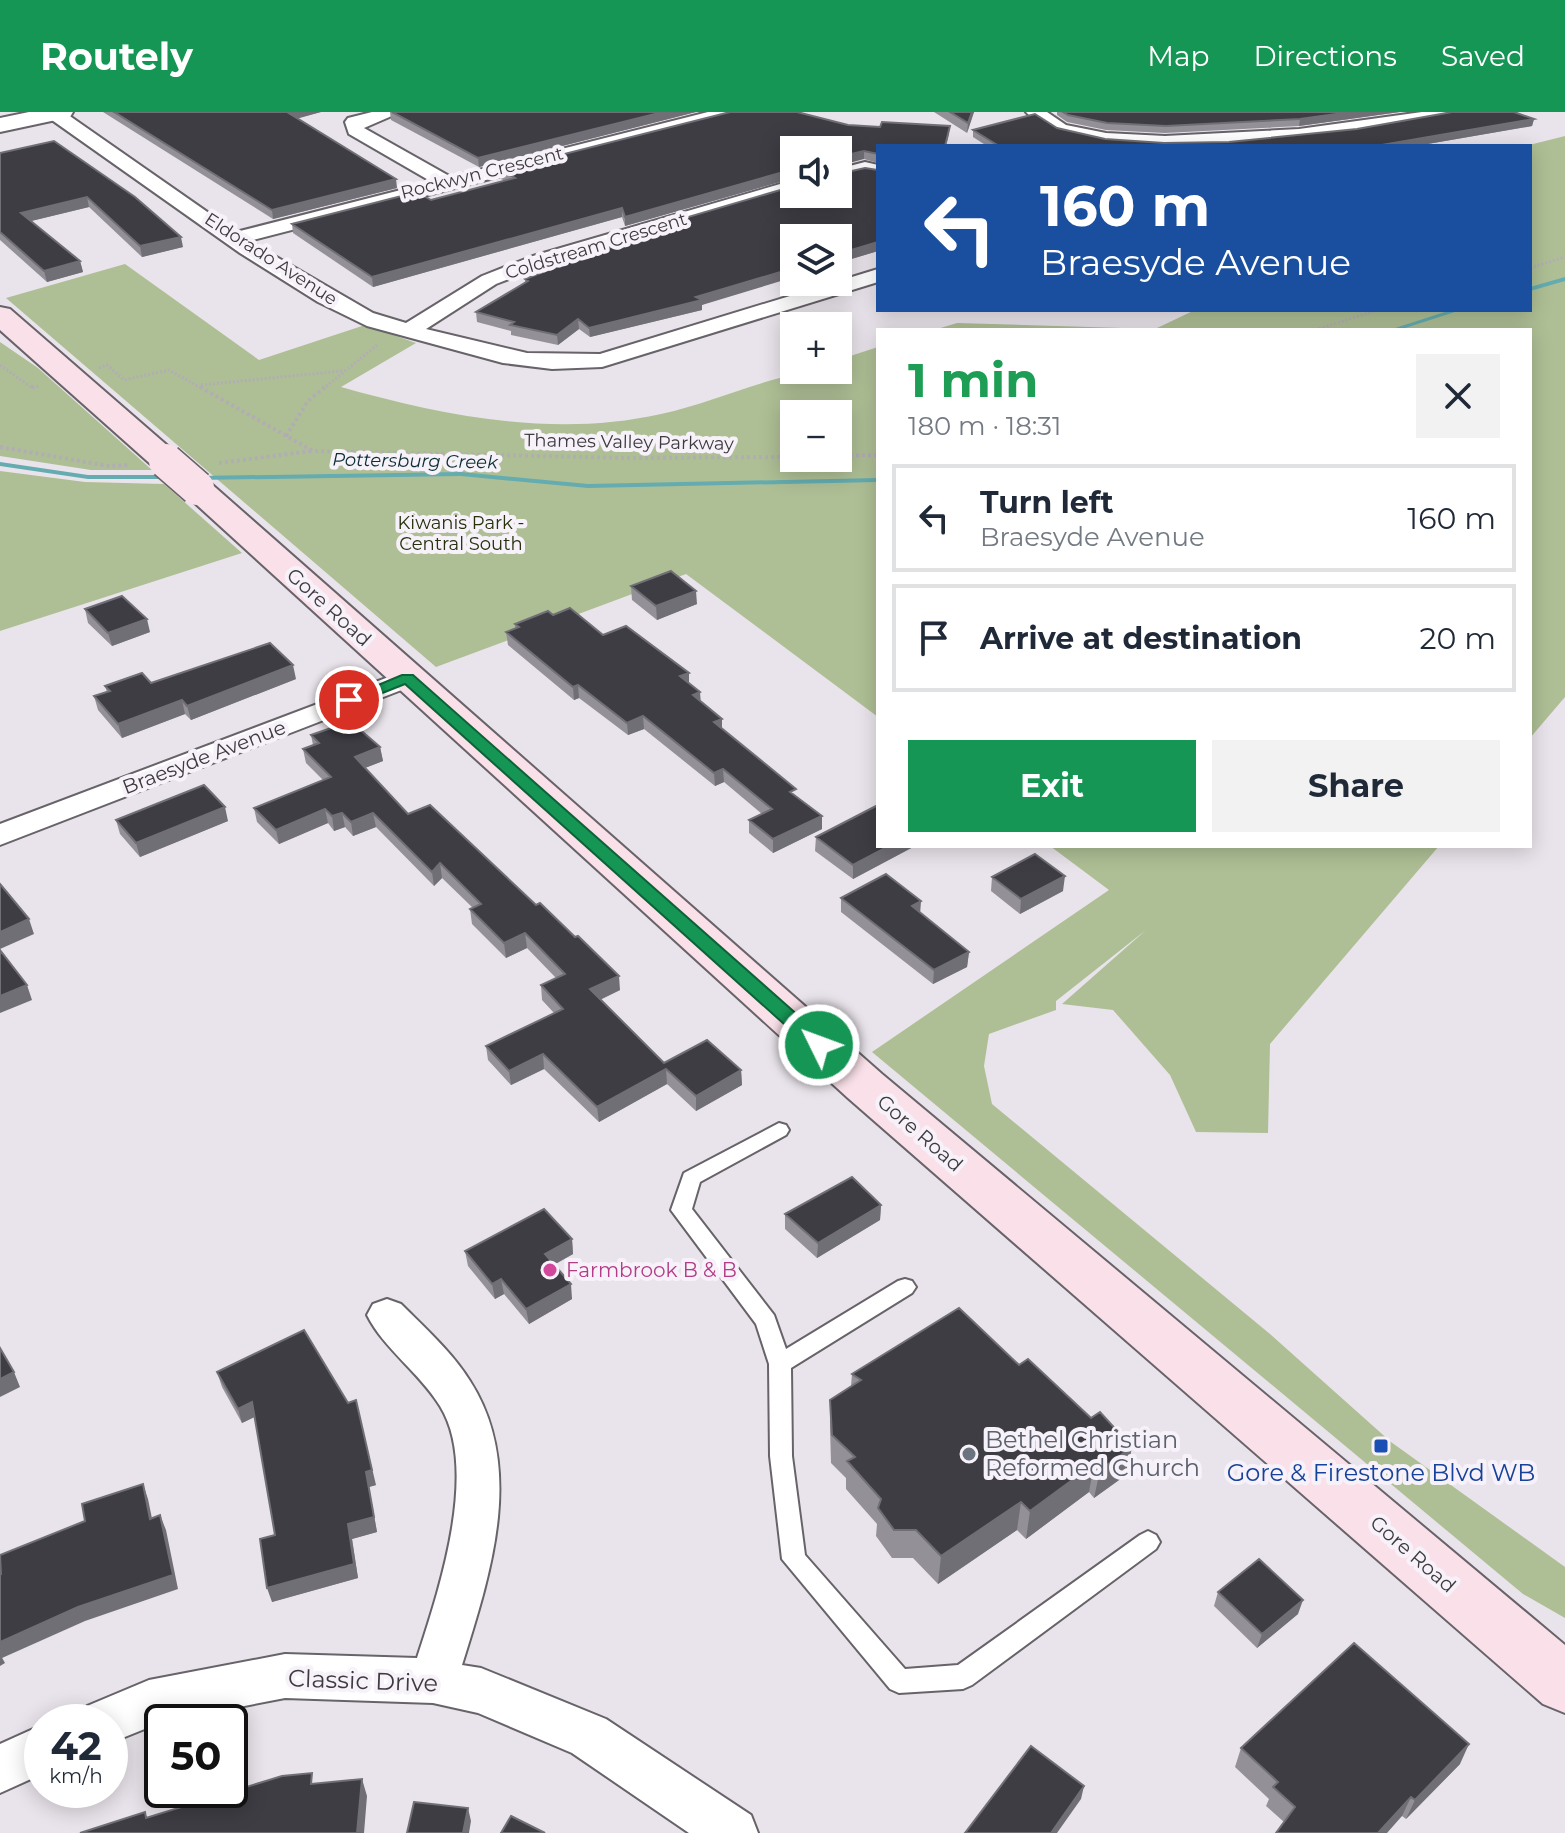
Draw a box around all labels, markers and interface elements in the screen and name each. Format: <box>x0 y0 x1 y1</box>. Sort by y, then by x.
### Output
text: Routely <box>40 33 193 80</box>
text: Map <box>1147 39 1209 73</box>
text: Directions <box>1253 39 1397 73</box>
text: Saved <box>1441 39 1525 73</box>
map controls <box>780 136 852 472</box>
button: sound <box>780 136 852 208</box>
street label: Rockwyn Crescent <box>398 142 566 204</box>
text: 160 m <box>1040 172 1210 240</box>
icon: left <box>908 176 1012 280</box>
street label: Eldorado Avenue <box>201 208 342 310</box>
street label: Coldstream Crescent <box>503 208 689 284</box>
button: layers <box>780 224 852 296</box>
text: Braesyde Avenue <box>1040 240 1351 284</box>
button: + <box>780 312 852 384</box>
text: 1 min <box>908 351 1038 409</box>
button: close <box>1416 354 1500 438</box>
button: − <box>780 400 852 472</box>
text: 180 m · 18:31 <box>908 410 1061 442</box>
street label: Thames Valley Parkway <box>524 429 734 455</box>
water label: Pottersburg Creek <box>332 449 499 473</box>
text: Turn left <box>980 484 1113 521</box>
icon: left <box>912 496 956 540</box>
text: 160 m <box>1407 500 1496 537</box>
park label: Kiwanis Park - Central South <box>398 512 524 555</box>
text: Braesyde Avenue <box>980 521 1205 553</box>
street label: Gore Road <box>282 563 376 651</box>
icon: arrive <box>912 616 956 660</box>
text: Arrive at destination <box>980 620 1302 657</box>
text: 20 m <box>1419 620 1496 657</box>
pin <box>315 666 383 734</box>
icon: arrive <box>327 678 371 722</box>
street label: Braesyde Avenue <box>119 715 289 799</box>
button: Exit <box>908 740 1196 832</box>
button: Share <box>1212 740 1500 832</box>
position arrow <box>777 1003 861 1087</box>
street label: Gore Road <box>872 1089 968 1177</box>
place label: Farmbrook B & B <box>566 1258 737 1282</box>
marker: Farmbrook B & B <box>541 1261 559 1279</box>
place label: Bethel Christian Reformed Church <box>985 1425 1200 1482</box>
marker: Gore & Firestone Blvd WB <box>1372 1437 1390 1455</box>
marker: Bethel Christian Reformed Church <box>960 1445 978 1463</box>
place label: Gore & Firestone Blvd WB <box>1227 1458 1535 1487</box>
street label: Gore Road <box>1365 1510 1461 1598</box>
street label: Classic Drive <box>287 1663 439 1698</box>
speed limit sign: 50 <box>144 1704 248 1808</box>
text: 42 <box>50 1721 102 1770</box>
text: km/h <box>49 1764 103 1788</box>

